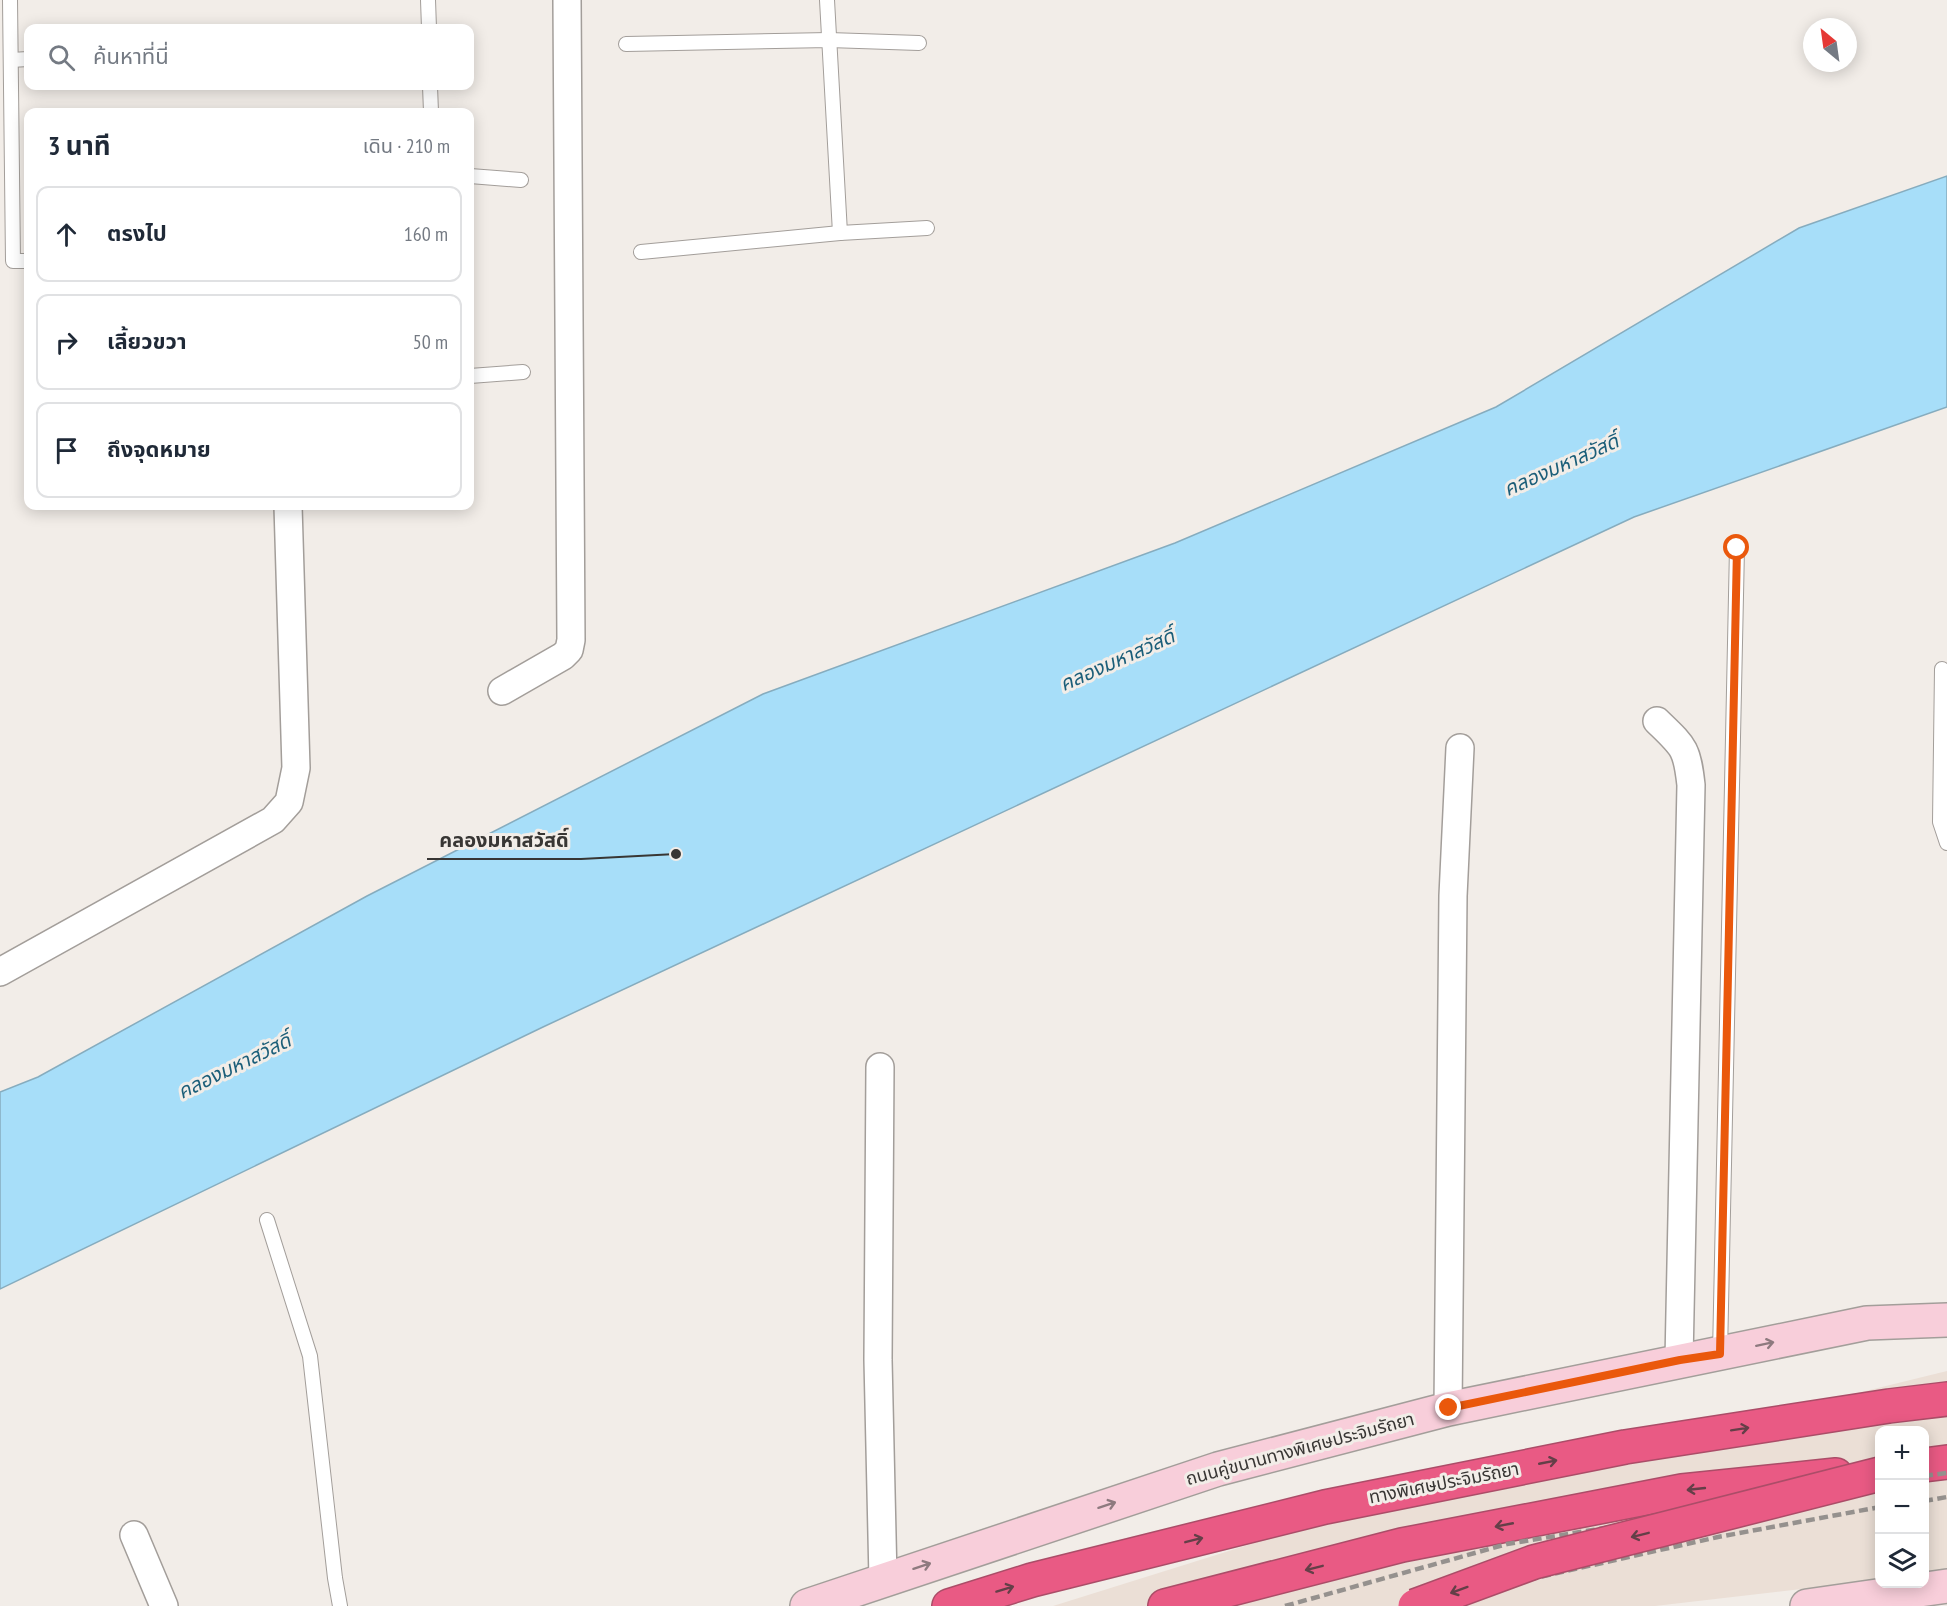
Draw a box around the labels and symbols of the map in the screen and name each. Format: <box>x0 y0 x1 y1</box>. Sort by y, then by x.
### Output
north arrow <box>1803 18 1857 72</box>
water label: คลองมหาสวัสดิ์ <box>1499 426 1627 502</box>
route start <box>1723 534 1749 560</box>
water label: คลองมหาสวัสดิ์ <box>1055 621 1183 697</box>
callout: คลองมหาสวัสดิ์ <box>427 821 581 859</box>
text: คลองมหาสวัสดิ์ <box>439 827 569 853</box>
water label: คลองมหาสวัสดิ์ <box>173 1025 300 1105</box>
one-way arrow <box>1755 1338 1774 1349</box>
route end <box>1435 1394 1461 1420</box>
street label: ถนนคู่ขนานทางพิเศษประจิมรัถยา <box>1183 1407 1417 1491</box>
one-way arrow <box>1730 1423 1750 1434</box>
one-way arrow <box>1538 1456 1558 1467</box>
street label: ทางพิเศษประจิมรัถยา <box>1367 1457 1521 1508</box>
one-way arrow <box>1686 1484 1706 1495</box>
one-way arrow <box>1097 1499 1116 1510</box>
one-way arrow <box>1495 1520 1515 1531</box>
one-way arrow <box>1630 1530 1649 1542</box>
one-way arrow <box>1184 1533 1203 1545</box>
one-way arrow <box>912 1560 931 1571</box>
one-way arrow <box>1305 1562 1324 1574</box>
one-way arrow <box>995 1583 1014 1594</box>
one-way arrow <box>1450 1585 1469 1596</box>

